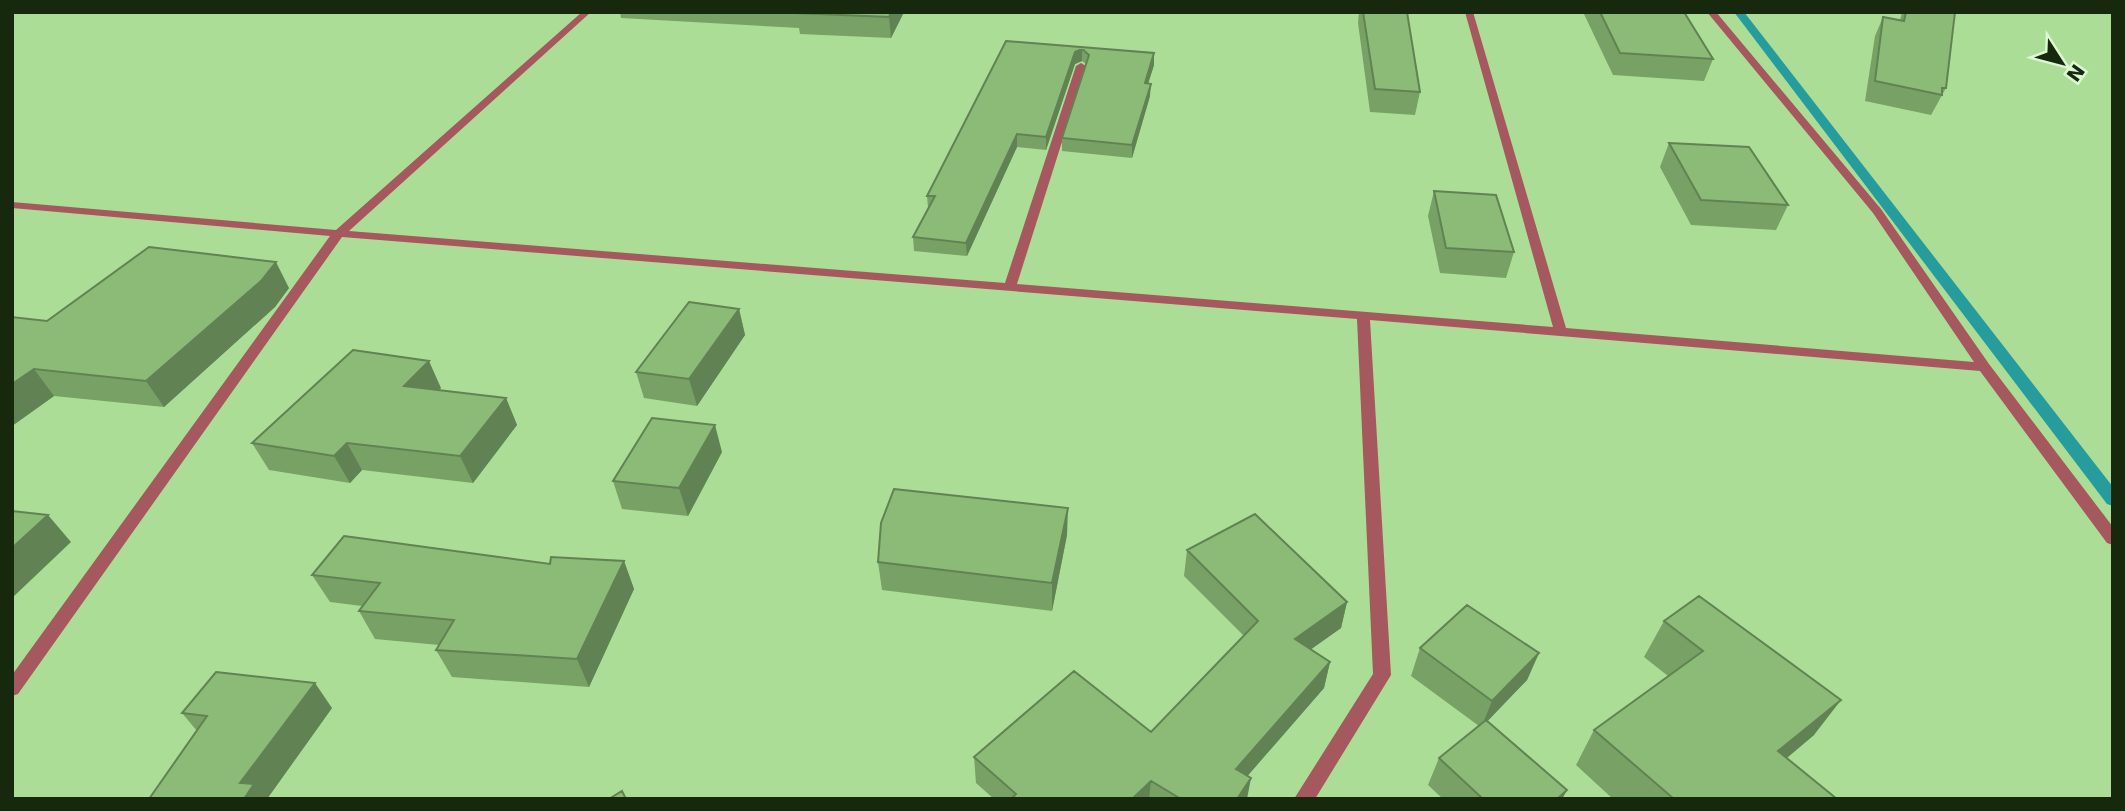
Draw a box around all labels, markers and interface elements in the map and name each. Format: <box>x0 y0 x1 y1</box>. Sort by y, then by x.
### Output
north arrow <box>2027 28 2097 98</box>
text: N <box>2062 60 2089 86</box>

